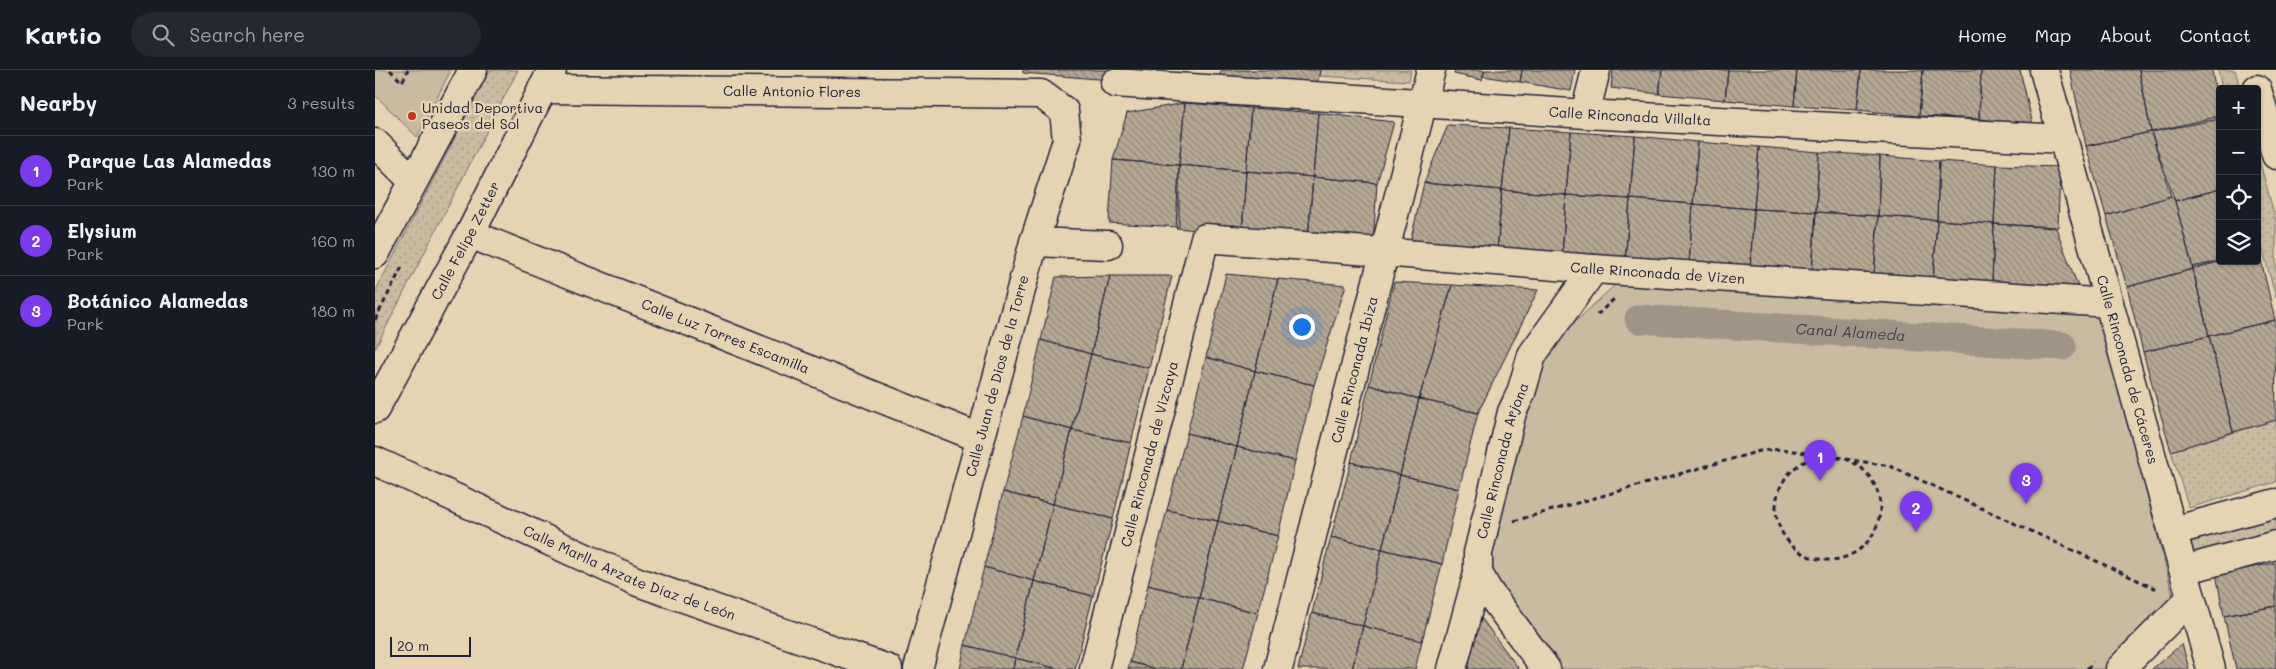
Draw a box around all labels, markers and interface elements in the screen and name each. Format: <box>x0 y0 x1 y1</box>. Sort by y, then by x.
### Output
search box <box>131 12 481 57</box>
text: Kartio <box>25 19 101 50</box>
icon: search <box>149 21 177 49</box>
text: Search here <box>189 22 305 47</box>
text: Home <box>1958 23 2007 47</box>
text: Map <box>2035 23 2071 47</box>
text: About <box>2099 23 2152 47</box>
text: Contact <box>2180 23 2251 47</box>
street label: Calle Antonio Flores <box>723 81 861 101</box>
map controls <box>2216 85 2261 265</box>
button: + <box>2216 85 2261 130</box>
text: Nearby <box>20 89 97 116</box>
text: 3 results <box>287 92 355 113</box>
place label: Unidad Deportiva Paseos del Sol <box>422 98 543 133</box>
street label: Calle Rinconada Villalta <box>1548 102 1712 130</box>
marker: Unidad Deportiva Paseos del Sol <box>406 110 418 122</box>
button: − <box>2216 130 2261 175</box>
text: Parque Las Alamedas <box>67 148 272 173</box>
text: 1 <box>32 160 40 181</box>
text: 130 m <box>311 160 355 181</box>
text: Park <box>67 173 103 194</box>
button: locate <box>2216 175 2261 220</box>
street label: Calle Felipe Zetter <box>426 178 504 303</box>
text: Elysium <box>67 218 137 243</box>
button: layers <box>2216 220 2261 265</box>
text: 2 <box>32 230 40 251</box>
text: 160 m <box>310 230 355 251</box>
text: Park <box>67 243 103 264</box>
street label: Calle Rinconada de Vizen <box>1570 257 1745 288</box>
street label: Calle Juan de Dios de la Torre <box>960 273 1033 479</box>
street label: Calle Rinconada de Cáceres <box>2093 273 2163 466</box>
text: Botánico Alamedas <box>67 288 248 313</box>
street label: Calle Luz Torres Escamilla <box>639 294 812 378</box>
street label: Calle Rinconada Ibiza <box>1326 294 1382 445</box>
text: 3 <box>31 300 41 321</box>
text: 180 m <box>310 300 355 321</box>
text: Park <box>67 313 103 334</box>
your location <box>1289 314 1315 340</box>
water label: Canal Alameda <box>1795 318 1906 345</box>
street label: Calle Rinconada de Vizcaya <box>1116 359 1182 549</box>
street label: Calle Rinconada Arjona <box>1472 380 1532 541</box>
pin: 1 <box>1804 440 1836 481</box>
pin: 3 <box>2010 463 2042 504</box>
pin: 2 <box>1900 491 1932 532</box>
street label: Calle Marlla Arzate Díaz de León <box>520 520 738 624</box>
scale bar <box>390 634 471 657</box>
text: 20 m <box>397 636 429 655</box>

